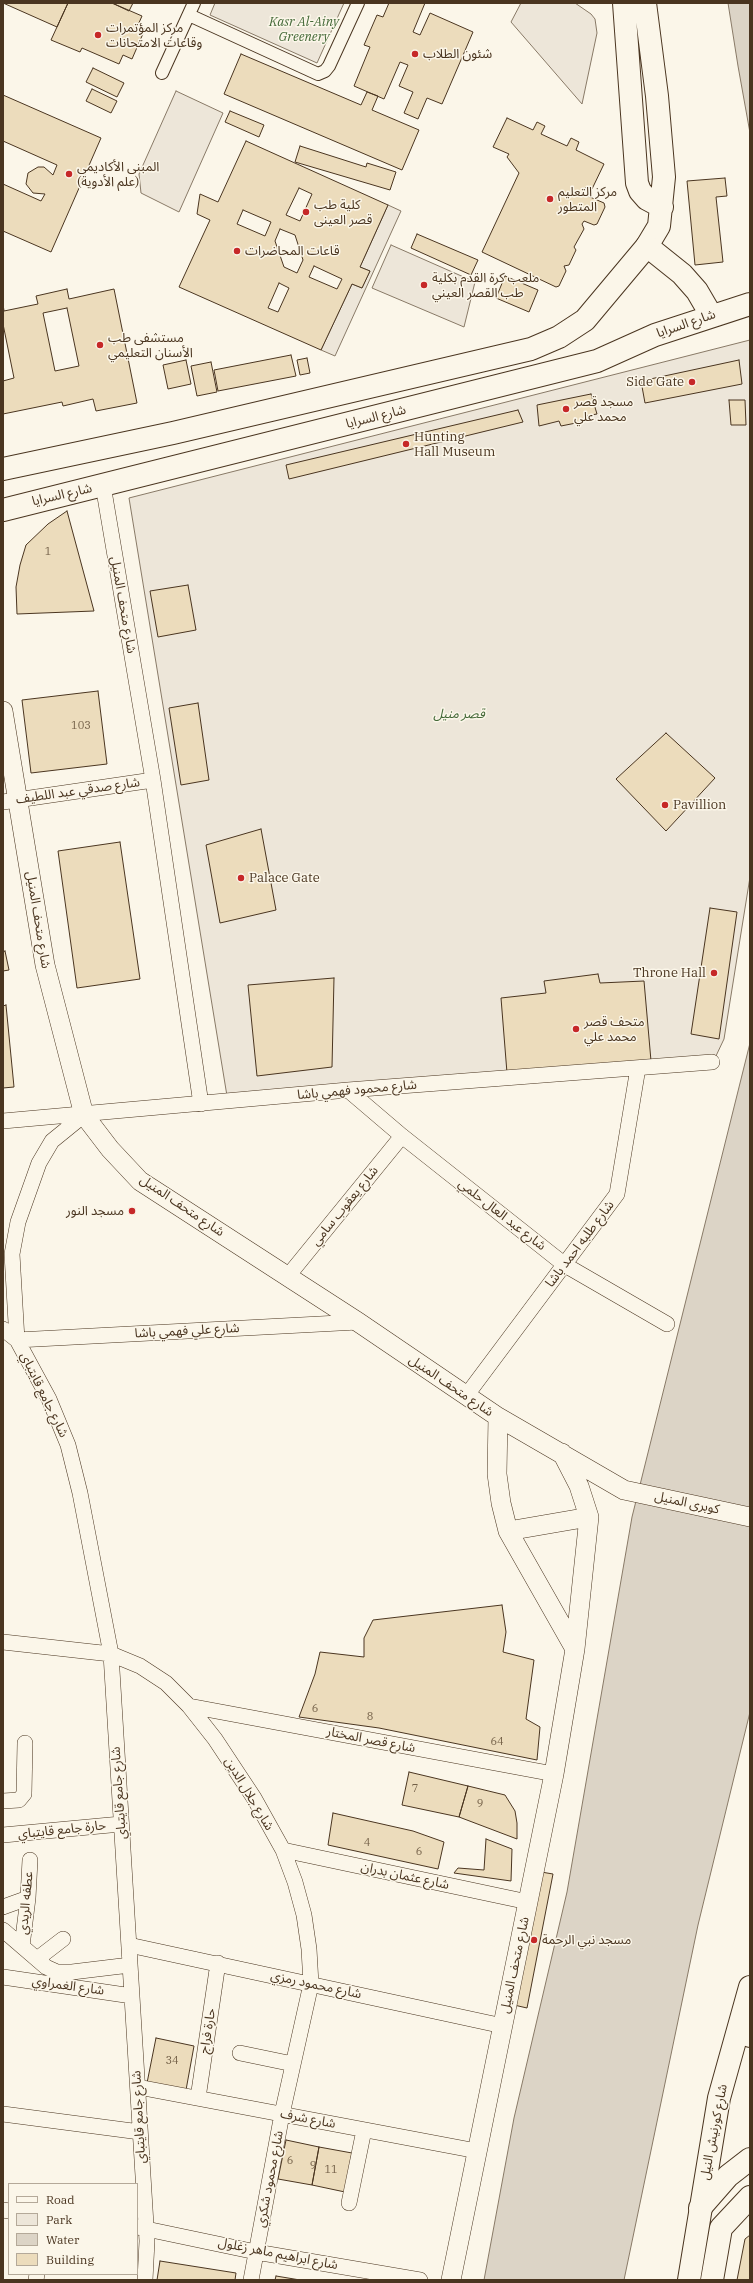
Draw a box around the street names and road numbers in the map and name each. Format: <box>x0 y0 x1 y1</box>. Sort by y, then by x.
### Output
street label: شارع السرايا <box>654 307 718 341</box>
street label: شارع السرايا <box>344 402 408 432</box>
street label: شارع السرايا <box>30 480 94 510</box>
street label: شارع متحف المنيل <box>107 555 139 655</box>
street label: شارع صدقي عبد اللطيف <box>15 775 141 807</box>
street label: شارع متحف المنيل <box>23 870 53 970</box>
street label: شارع محمود فهمي باشا <box>297 1077 417 1103</box>
street label: شارع يعقوب سامي <box>308 1163 382 1249</box>
street label: شارع متحف المنيل <box>137 1172 227 1240</box>
street label: شارع عبد العال حلمي <box>455 1176 549 1254</box>
street label: شارع طلبه احمد باشا <box>542 1198 618 1290</box>
street label: شارع علي فهمي باشا <box>134 1320 240 1342</box>
street label: شارع جامع قايتباي <box>17 1350 71 1440</box>
street label: شارع متحف المنيل <box>406 1352 496 1420</box>
street label: كوبرى المنيل <box>653 1489 721 1517</box>
street label: شارع قصر المختار <box>325 1724 417 1756</box>
street label: شارع جامع قايتباي <box>108 1746 130 1840</box>
street label: شارع جلال الدين <box>221 1755 277 1833</box>
street label: حارة جامع قايتباي <box>17 1818 107 1842</box>
street label: شارع عثمان بدران <box>359 1859 451 1893</box>
street label: عطفه الريدي <box>15 1871 37 1935</box>
street label: شارع متحف المنيل <box>497 1915 533 2015</box>
street label: شارع محمود رمزي <box>269 1968 363 2002</box>
street label: شارع الغمراوي <box>31 1973 105 1999</box>
street label: حارة فراج <box>197 2007 219 2055</box>
street label: شارع جامع قايتباي <box>129 2070 149 2164</box>
street label: شارع كورنيش النيل <box>697 2083 731 2181</box>
street label: شارع شرف <box>279 2106 337 2132</box>
street label: شارع محمود شكري <box>253 2129 287 2229</box>
street label: شارع ابراهيم ماهر زغلول <box>217 2235 339 2273</box>

